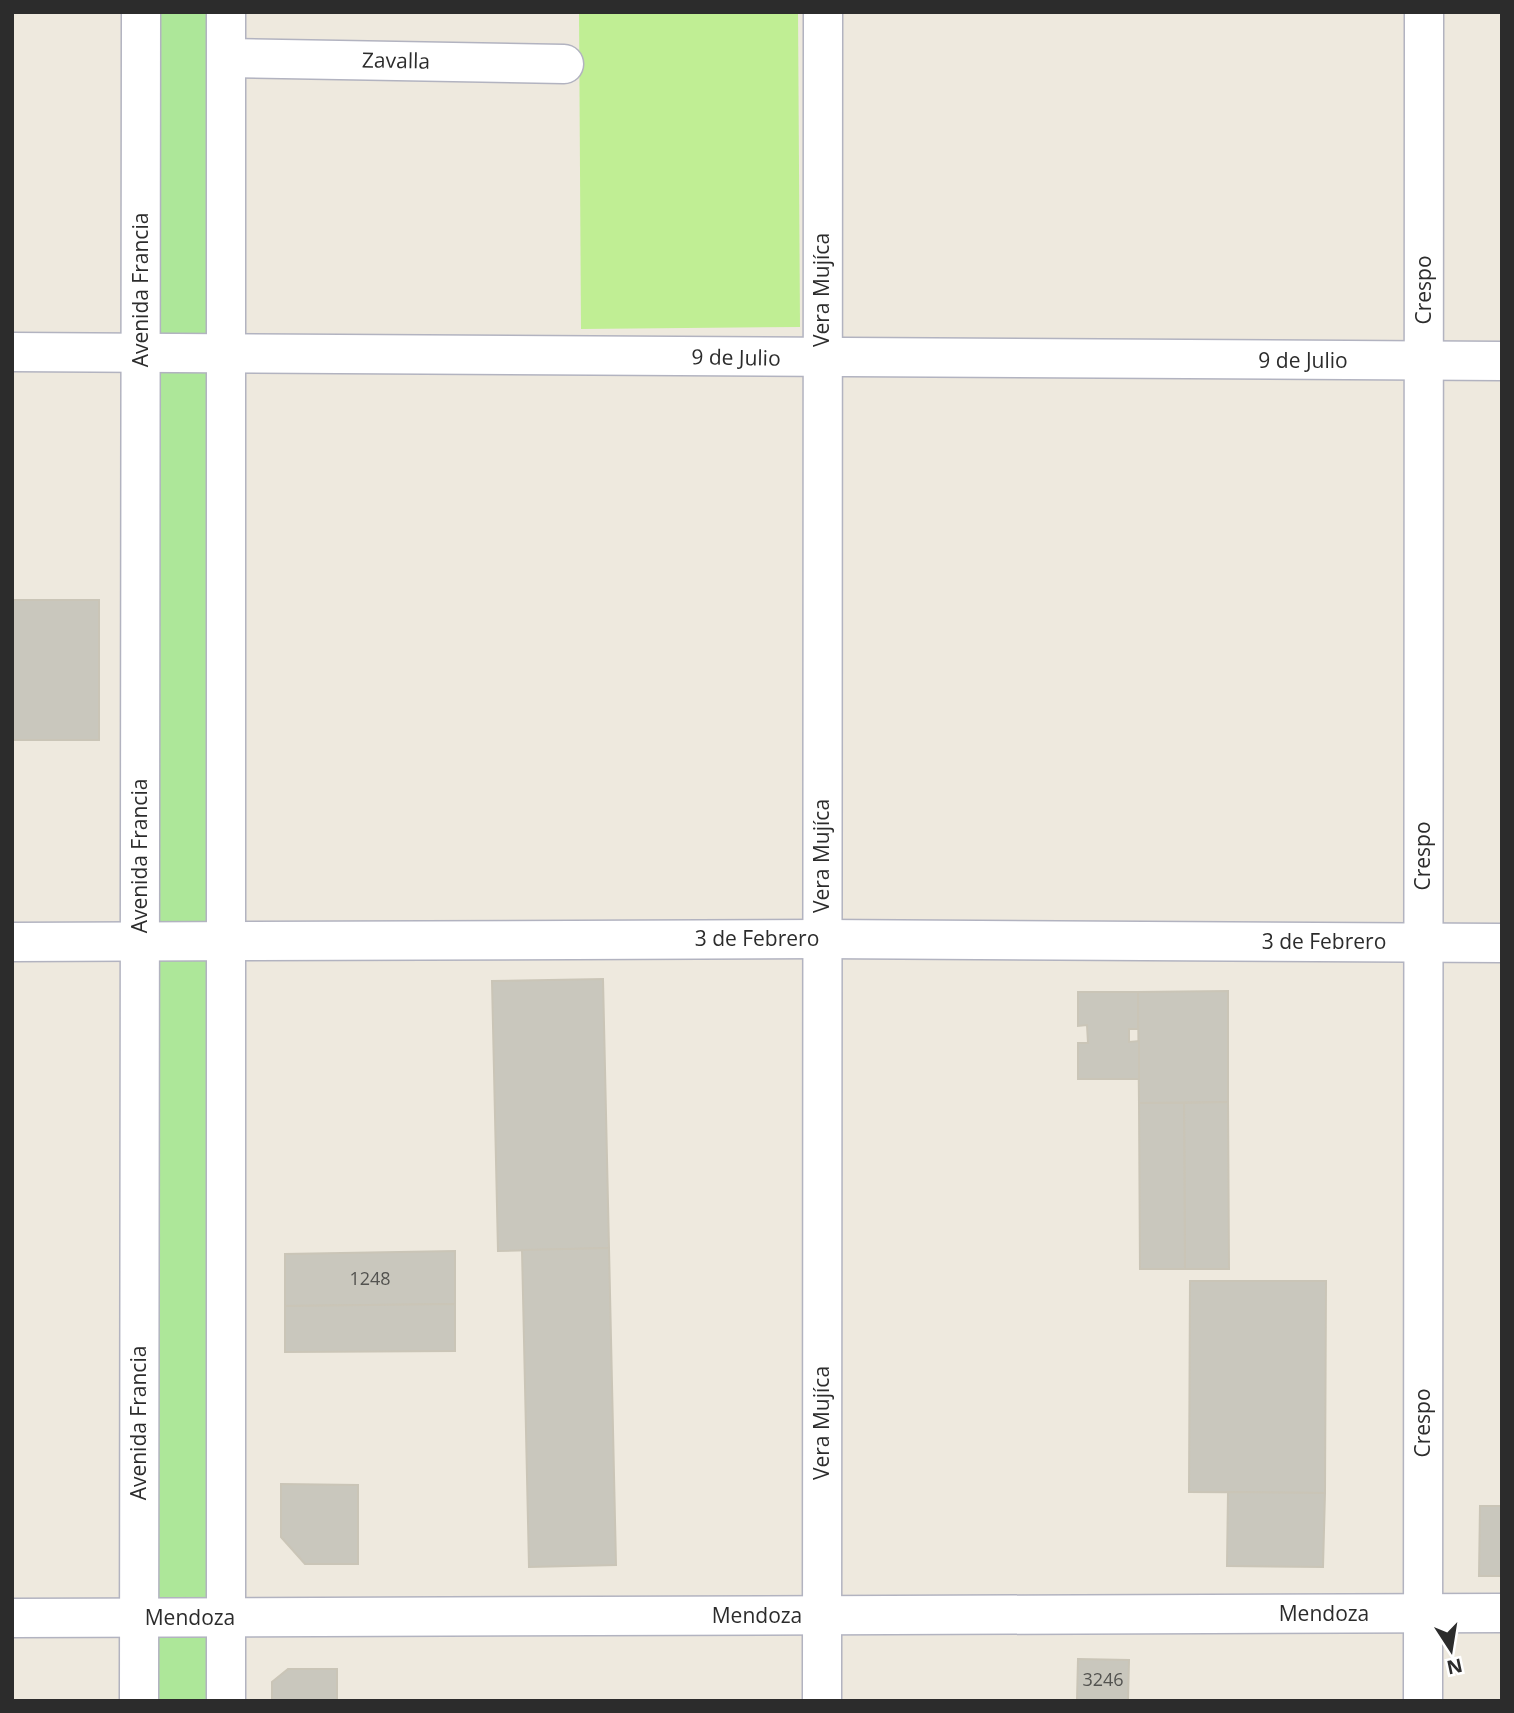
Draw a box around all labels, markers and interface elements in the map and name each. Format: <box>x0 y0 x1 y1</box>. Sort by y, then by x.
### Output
street label: Zavalla <box>362 45 430 75</box>
street label: Avenida Francia <box>126 213 154 367</box>
street label: Vera Mujíca <box>807 233 835 347</box>
street label: Crespo <box>1409 255 1437 325</box>
street label: 9 de Julio <box>691 342 781 372</box>
street label: 9 de Julio <box>1258 346 1348 374</box>
street label: Avenida Francia <box>125 779 153 933</box>
street label: Vera Mujíca <box>807 799 835 913</box>
street label: Crespo <box>1408 821 1436 891</box>
street label: 3 de Febrero <box>695 924 819 952</box>
street label: 3 de Febrero <box>1262 927 1386 955</box>
house number: 1248 <box>349 1266 391 1290</box>
street label: Avenida Francia <box>124 1346 152 1500</box>
street label: Vera Mujíca <box>807 1366 835 1480</box>
street label: Crespo <box>1408 1388 1436 1458</box>
street label: Mendoza <box>1279 1599 1369 1627</box>
street label: Mendoza <box>712 1601 802 1629</box>
street label: Mendoza <box>145 1603 235 1631</box>
north arrow <box>1416 1615 1486 1685</box>
text: N <box>1444 1652 1465 1681</box>
house number: 3246 <box>1082 1667 1124 1691</box>

